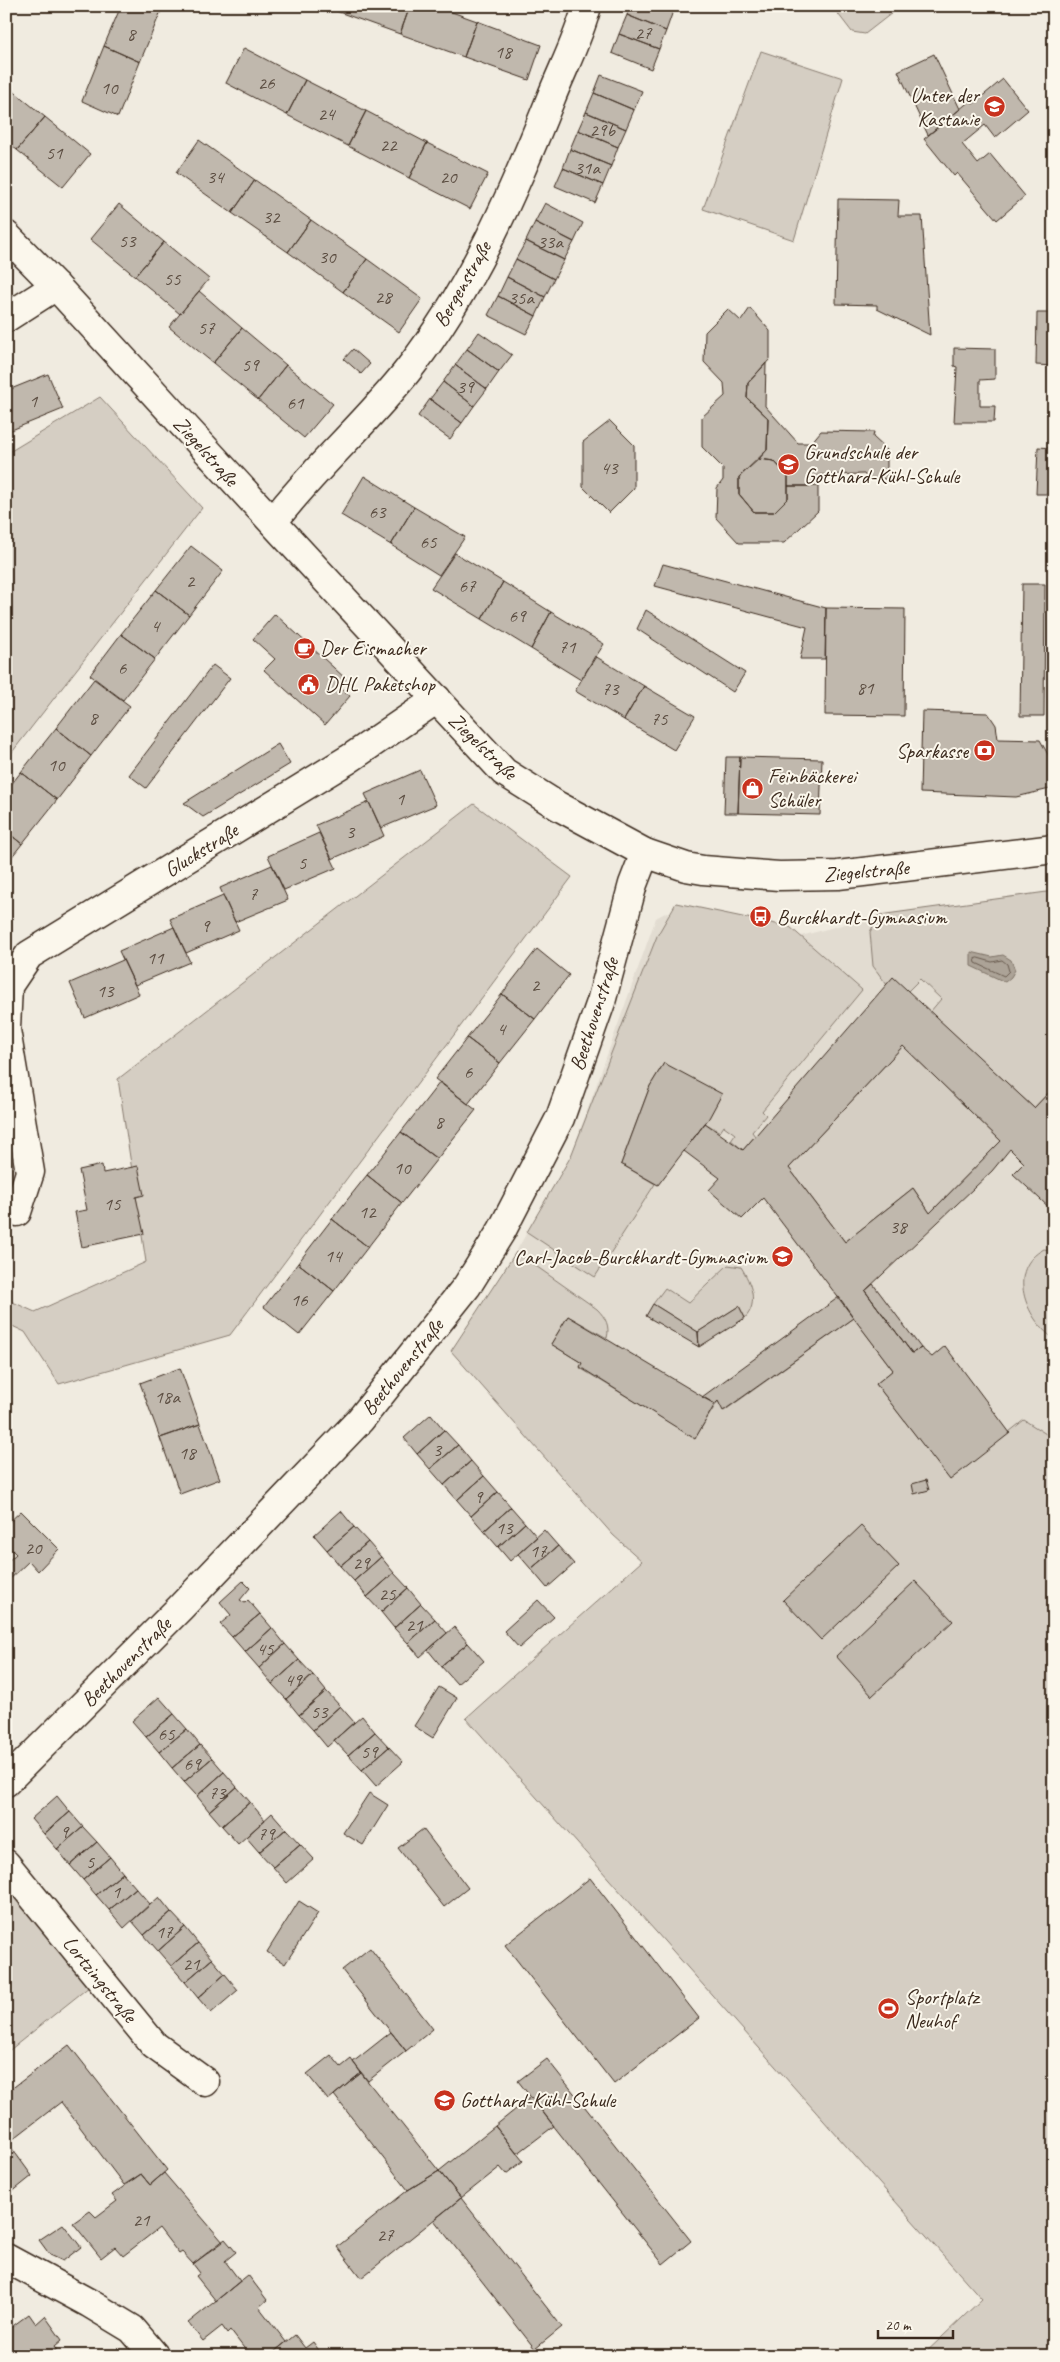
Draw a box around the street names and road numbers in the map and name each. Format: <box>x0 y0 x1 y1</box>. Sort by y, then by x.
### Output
street label: Bergenstraße <box>427 235 498 331</box>
street label: Ziegelstraße <box>168 411 246 493</box>
street label: Ziegelstraße <box>443 707 524 787</box>
street label: Gluckstraße <box>159 816 245 883</box>
street label: Ziegelstraße <box>822 854 912 888</box>
street label: Beethovenstraße <box>564 952 625 1074</box>
street label: Beethovenstraße <box>355 1312 450 1421</box>
street label: Beethovenstraße <box>75 1610 178 1713</box>
street label: Lortzingstraße <box>57 1930 144 2029</box>

